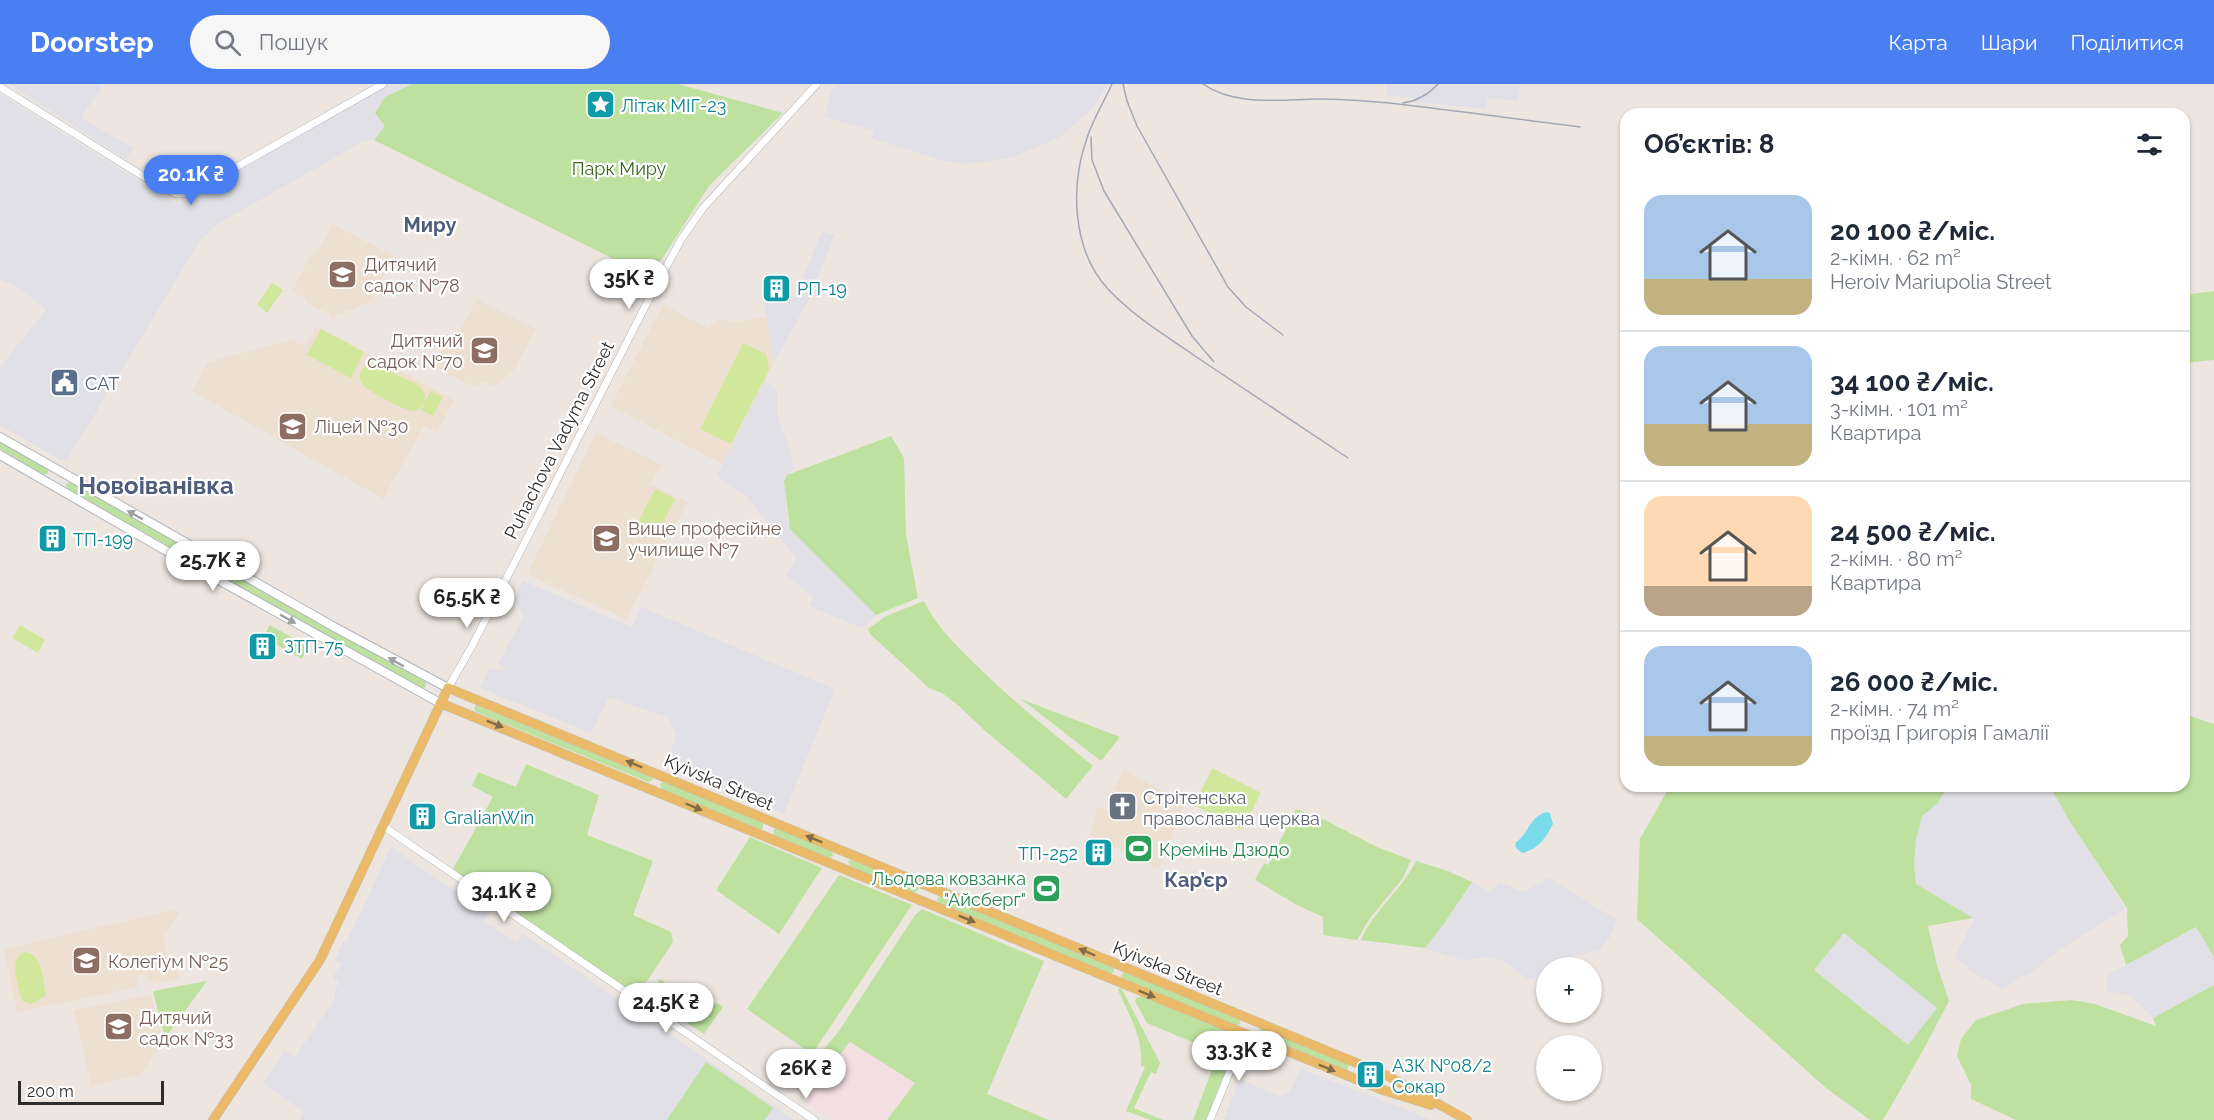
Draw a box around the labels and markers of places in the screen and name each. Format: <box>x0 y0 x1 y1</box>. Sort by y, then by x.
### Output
place icon: Літак МІГ-23 <box>584 89 616 121</box>
place label: Літак МІГ-23 <box>621 95 726 116</box>
pin: 20.1K ₴ <box>136 155 246 206</box>
place label: Дитячий садок №78 <box>364 254 460 296</box>
school or university icon: Дитячий садок №78 <box>327 258 359 290</box>
pin: 35K ₴ <box>587 259 671 310</box>
building icon: РП-19 <box>760 272 792 304</box>
place label: РП-19 <box>797 278 847 299</box>
place label: Дитячий садок №70 <box>367 330 463 372</box>
school or university icon: Дитячий садок №70 <box>468 334 500 366</box>
public building icon: САТ <box>48 367 80 399</box>
place label: САТ <box>85 373 119 394</box>
school or university icon: Ліцей №30 <box>277 410 309 442</box>
place label: Ліцей №30 <box>314 416 408 437</box>
place label: Вище професійне училище №7 <box>628 518 782 560</box>
school or university icon: Вище професійне училище №7 <box>591 522 623 554</box>
building icon: ТП-199 <box>36 523 68 555</box>
place label: ТП-199 <box>73 529 133 550</box>
pin: 25.7K ₴ <box>158 541 268 592</box>
pin: 65.5K ₴ <box>412 578 522 629</box>
building icon: ЗТП-75 <box>247 630 279 662</box>
place label: ЗТП-75 <box>284 636 344 657</box>
place label: Стрітенська православна церква <box>1143 787 1320 829</box>
church icon: Стрітенська православна церква <box>1106 791 1138 823</box>
building icon: GralianWin <box>407 801 439 833</box>
place label: GralianWin <box>444 807 534 828</box>
sports icon: Кремінь Дзюдо <box>1122 833 1154 865</box>
building icon: ТП-252 <box>1083 837 1115 869</box>
place label: Кремінь Дзюдо <box>1159 839 1290 860</box>
place label: ТП-252 <box>1018 843 1078 864</box>
place label: Льодова ковзанка "Айсберг" <box>871 868 1026 910</box>
pin: 34.1K ₴ <box>449 872 559 923</box>
sports icon: Льодова ковзанка "Айсберг" <box>1031 872 1063 904</box>
school or university icon: Колегіум №25 <box>71 945 103 977</box>
place label: Колегіум №25 <box>108 951 228 972</box>
pin: 24.5K ₴ <box>611 983 721 1034</box>
place label: Дитячий садок №33 <box>139 1007 234 1049</box>
school or university icon: Дитячий садок №33 <box>102 1011 134 1043</box>
pin: 33.3K ₴ <box>1184 1031 1294 1082</box>
pin: 26K ₴ <box>764 1049 848 1100</box>
place label: АЗК №08/2 Сокар <box>1392 1055 1492 1097</box>
building icon: АЗК №08/2 Сокар <box>1355 1059 1387 1091</box>

